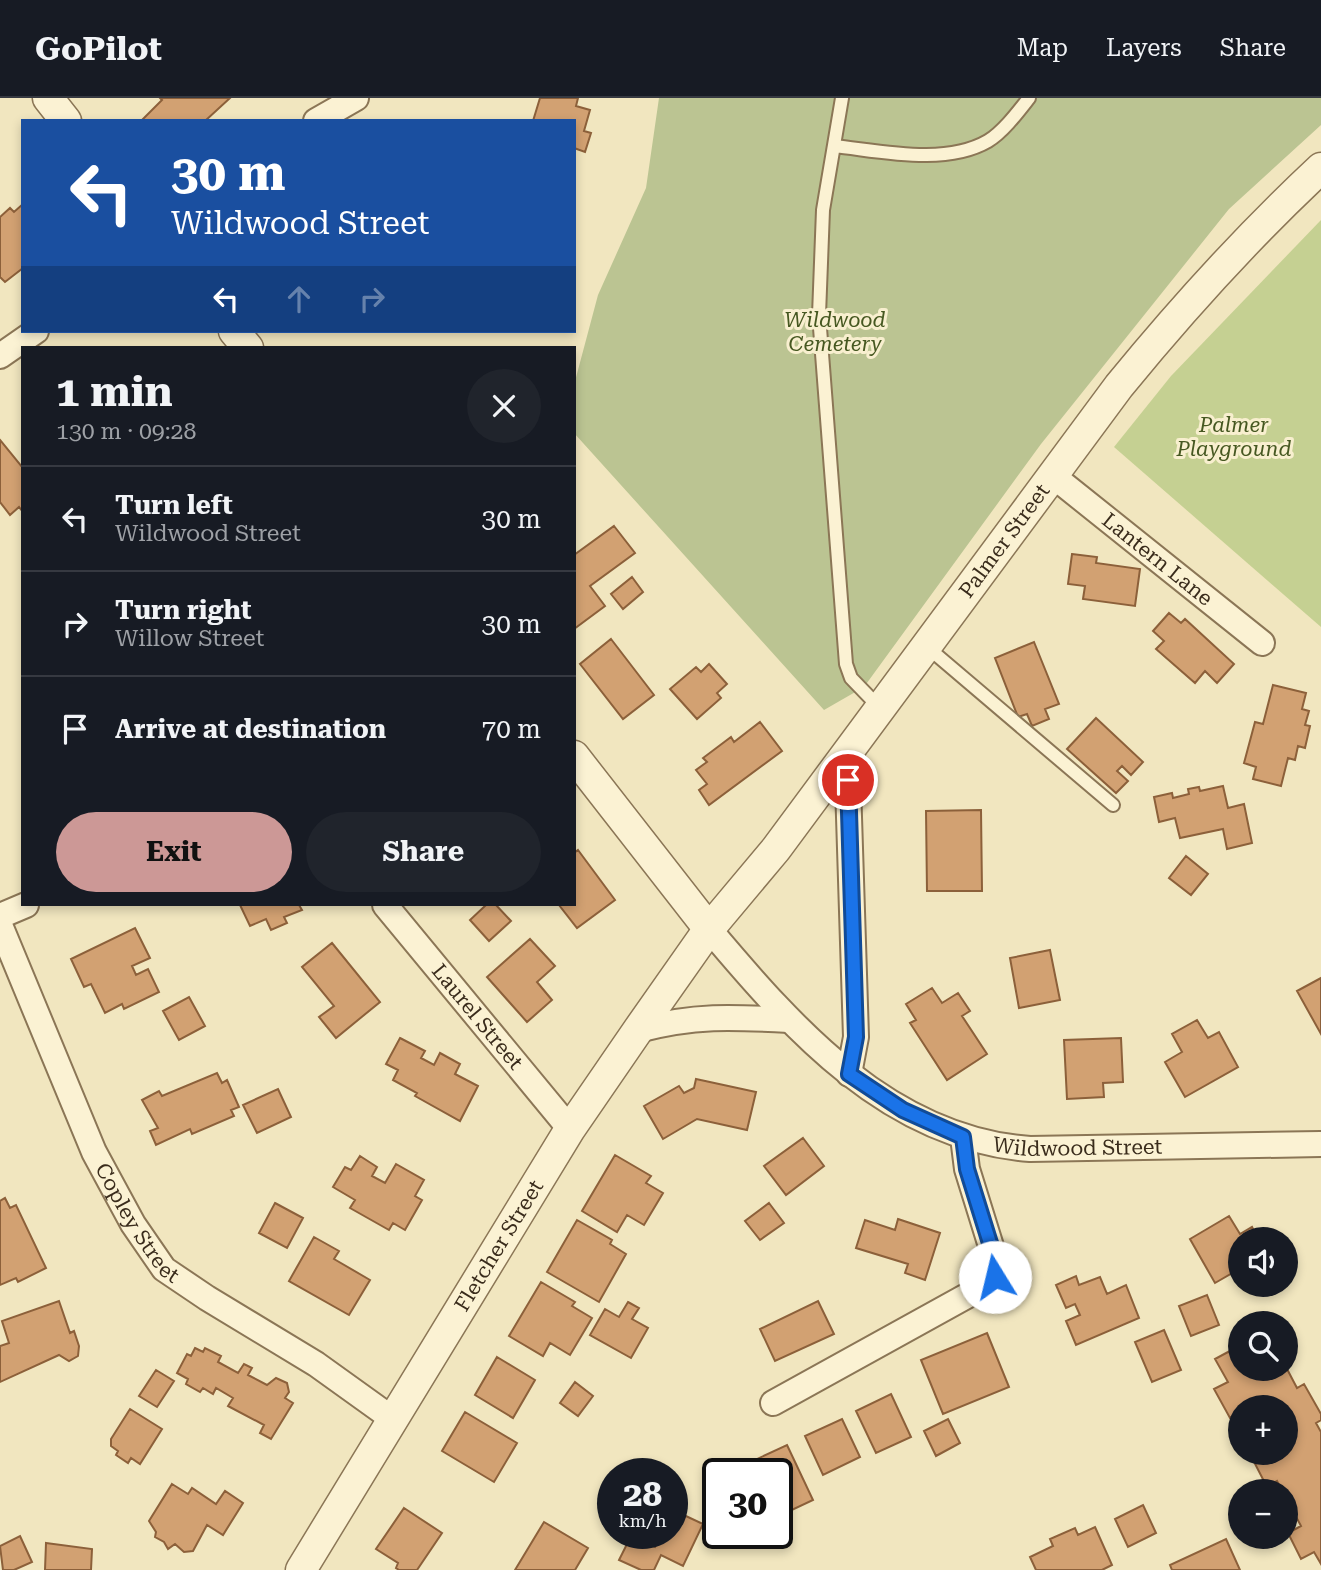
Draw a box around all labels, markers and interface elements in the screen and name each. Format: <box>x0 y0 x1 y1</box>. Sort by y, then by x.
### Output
text: GoPilot <box>35 29 162 68</box>
text: Map <box>1017 34 1068 62</box>
text: Layers <box>1106 34 1182 62</box>
text: Share <box>1220 34 1286 62</box>
text: 30 m <box>171 145 286 202</box>
icon: left <box>56 147 147 238</box>
text: Wildwood Street <box>171 204 430 242</box>
icon: left <box>207 280 245 318</box>
icon: ahead <box>280 280 318 318</box>
icon: right <box>353 280 391 318</box>
park label: Wildwood Cemetery <box>784 308 886 356</box>
text: 1 min <box>56 367 173 416</box>
button: close <box>467 369 541 443</box>
park label: Palmer Playground <box>1176 413 1292 461</box>
text: 130 m · 09:28 <box>56 418 196 445</box>
street label: Palmer Street <box>954 479 1054 603</box>
text: Turn left <box>115 490 233 520</box>
icon: left <box>56 500 94 538</box>
text: 30 m <box>482 504 541 534</box>
street label: Lantern Lane <box>1097 508 1217 611</box>
text: Wildwood Street <box>115 520 301 547</box>
text: Turn right <box>115 595 251 625</box>
icon: right <box>56 605 94 643</box>
text: 30 m <box>482 609 541 639</box>
text: Willow Street <box>115 625 264 652</box>
icon: arrive <box>56 710 94 748</box>
text: Arrive at destination <box>115 714 386 744</box>
text: 70 m <box>482 714 541 744</box>
pin <box>818 750 878 810</box>
icon: arrive <box>829 761 867 799</box>
button: Exit <box>56 812 292 892</box>
button: Share <box>306 812 541 892</box>
street label: Laurel Street <box>427 959 528 1074</box>
street label: Wildwood Street <box>991 1132 1163 1161</box>
street label: Copley Street <box>90 1159 184 1288</box>
street label: Fletcher Street <box>450 1175 548 1316</box>
map controls <box>1228 1227 1298 1549</box>
button: sound <box>1228 1227 1298 1297</box>
position arrow <box>958 1240 1032 1314</box>
button: search <box>1228 1311 1298 1381</box>
button: + <box>1228 1395 1298 1465</box>
speed limit sign: 30 <box>702 1458 793 1549</box>
text: 28 <box>623 1474 662 1515</box>
button: − <box>1228 1479 1298 1549</box>
text: km/h <box>618 1510 667 1531</box>

